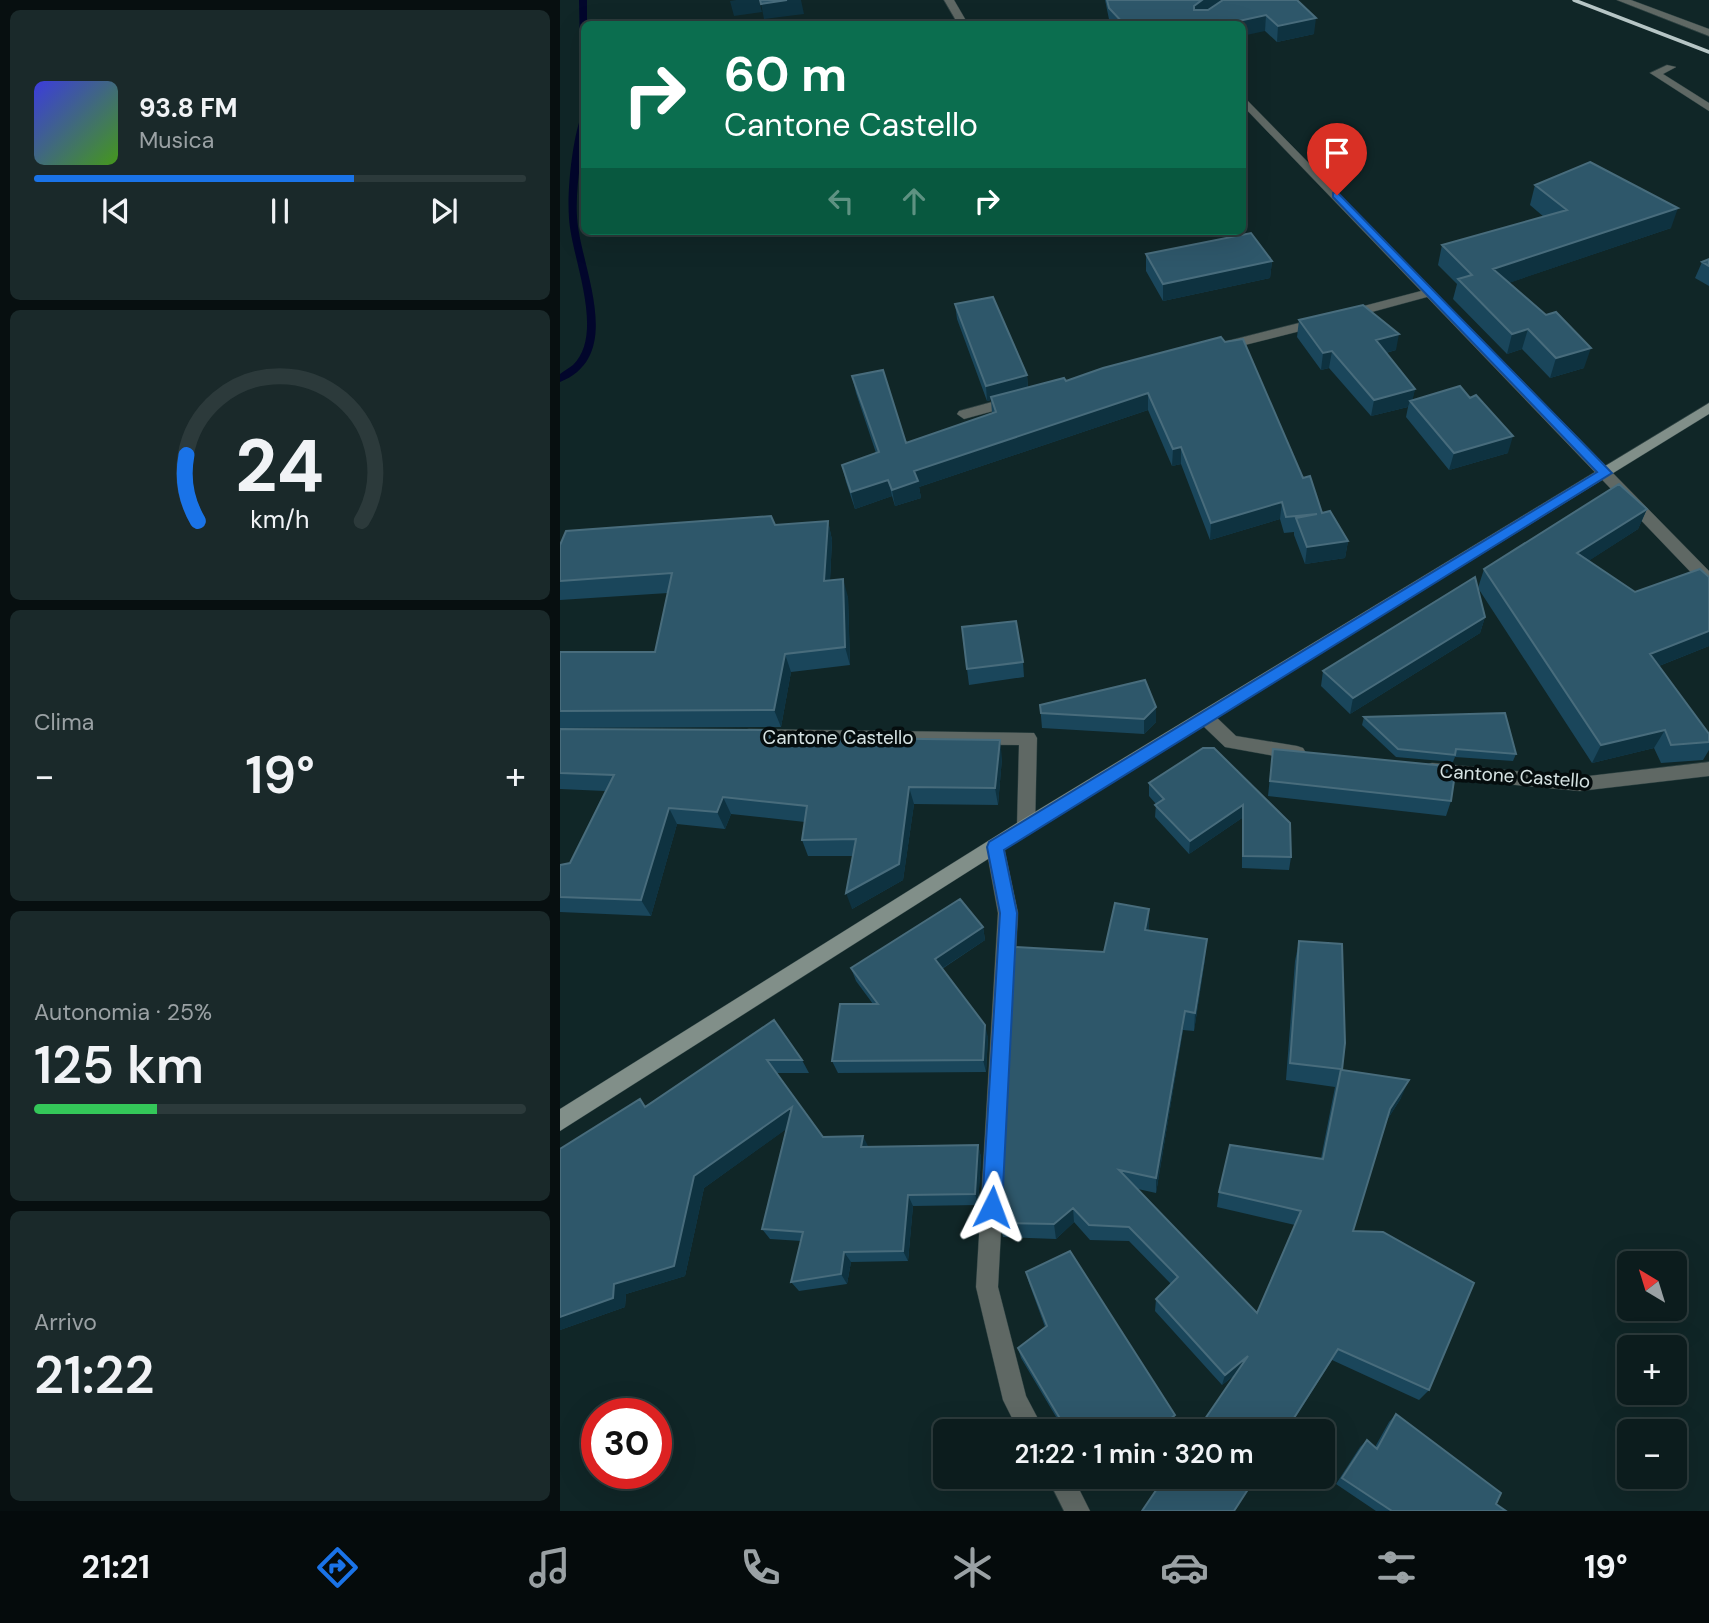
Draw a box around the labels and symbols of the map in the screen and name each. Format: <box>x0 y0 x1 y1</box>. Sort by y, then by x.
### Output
pin <box>1307 123 1367 195</box>
street label: Cantone Castello <box>763 725 913 750</box>
street label: Cantone Castello <box>1439 758 1591 794</box>
position arrow <box>955 1170 1029 1244</box>
north arrow <box>1617 1251 1687 1321</box>
speed limit sign: 30 <box>581 1398 672 1489</box>

